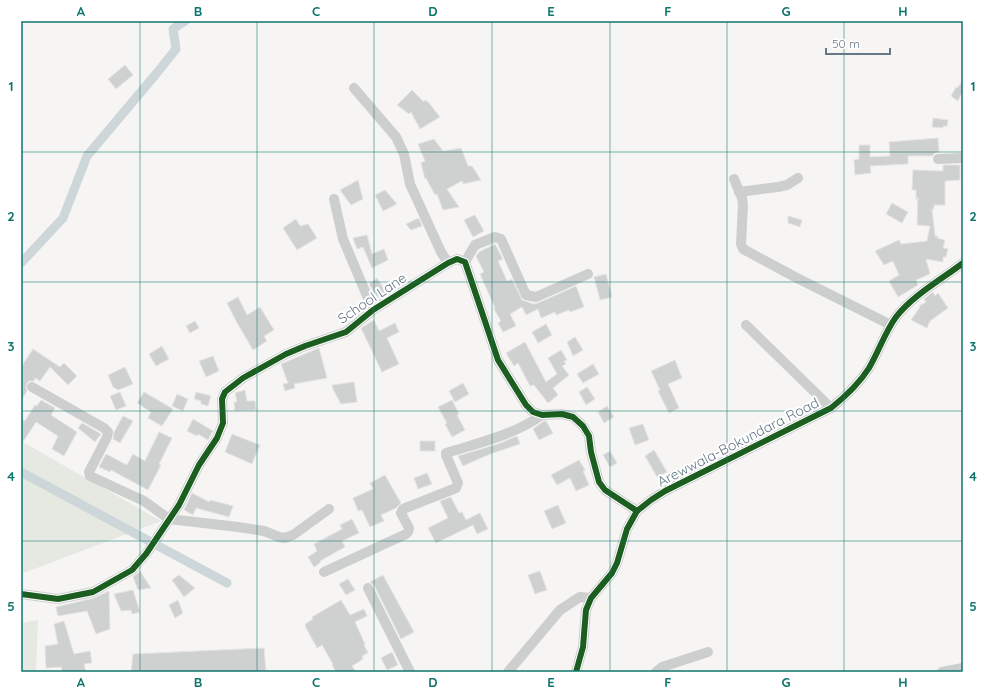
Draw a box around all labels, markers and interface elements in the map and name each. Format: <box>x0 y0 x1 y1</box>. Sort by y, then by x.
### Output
text: A <box>77 3 86 19</box>
text: B <box>194 3 202 19</box>
text: C <box>312 3 320 19</box>
text: D <box>428 3 438 19</box>
text: E <box>547 3 555 19</box>
text: F <box>664 3 672 19</box>
text: G <box>781 3 791 19</box>
text: H <box>898 3 908 19</box>
scale bar <box>826 30 890 56</box>
text: 50 m <box>832 36 860 51</box>
text: 1 <box>8 78 14 94</box>
text: 1 <box>970 78 976 94</box>
text: 2 <box>7 208 15 224</box>
text: 2 <box>969 208 977 224</box>
street label: School Lane <box>334 268 410 328</box>
text: 3 <box>8 338 15 354</box>
text: 3 <box>970 338 977 354</box>
street label: Arewwala-Bokundara Road <box>654 393 822 491</box>
text: 4 <box>7 468 15 484</box>
text: 4 <box>969 468 977 484</box>
text: 5 <box>7 598 15 614</box>
text: 5 <box>969 598 977 614</box>
text: A <box>77 674 86 690</box>
text: B <box>194 674 202 690</box>
text: C <box>312 674 320 690</box>
text: D <box>428 674 438 690</box>
text: E <box>547 674 555 690</box>
text: F <box>664 674 672 690</box>
text: G <box>781 674 791 690</box>
text: H <box>898 674 908 690</box>

